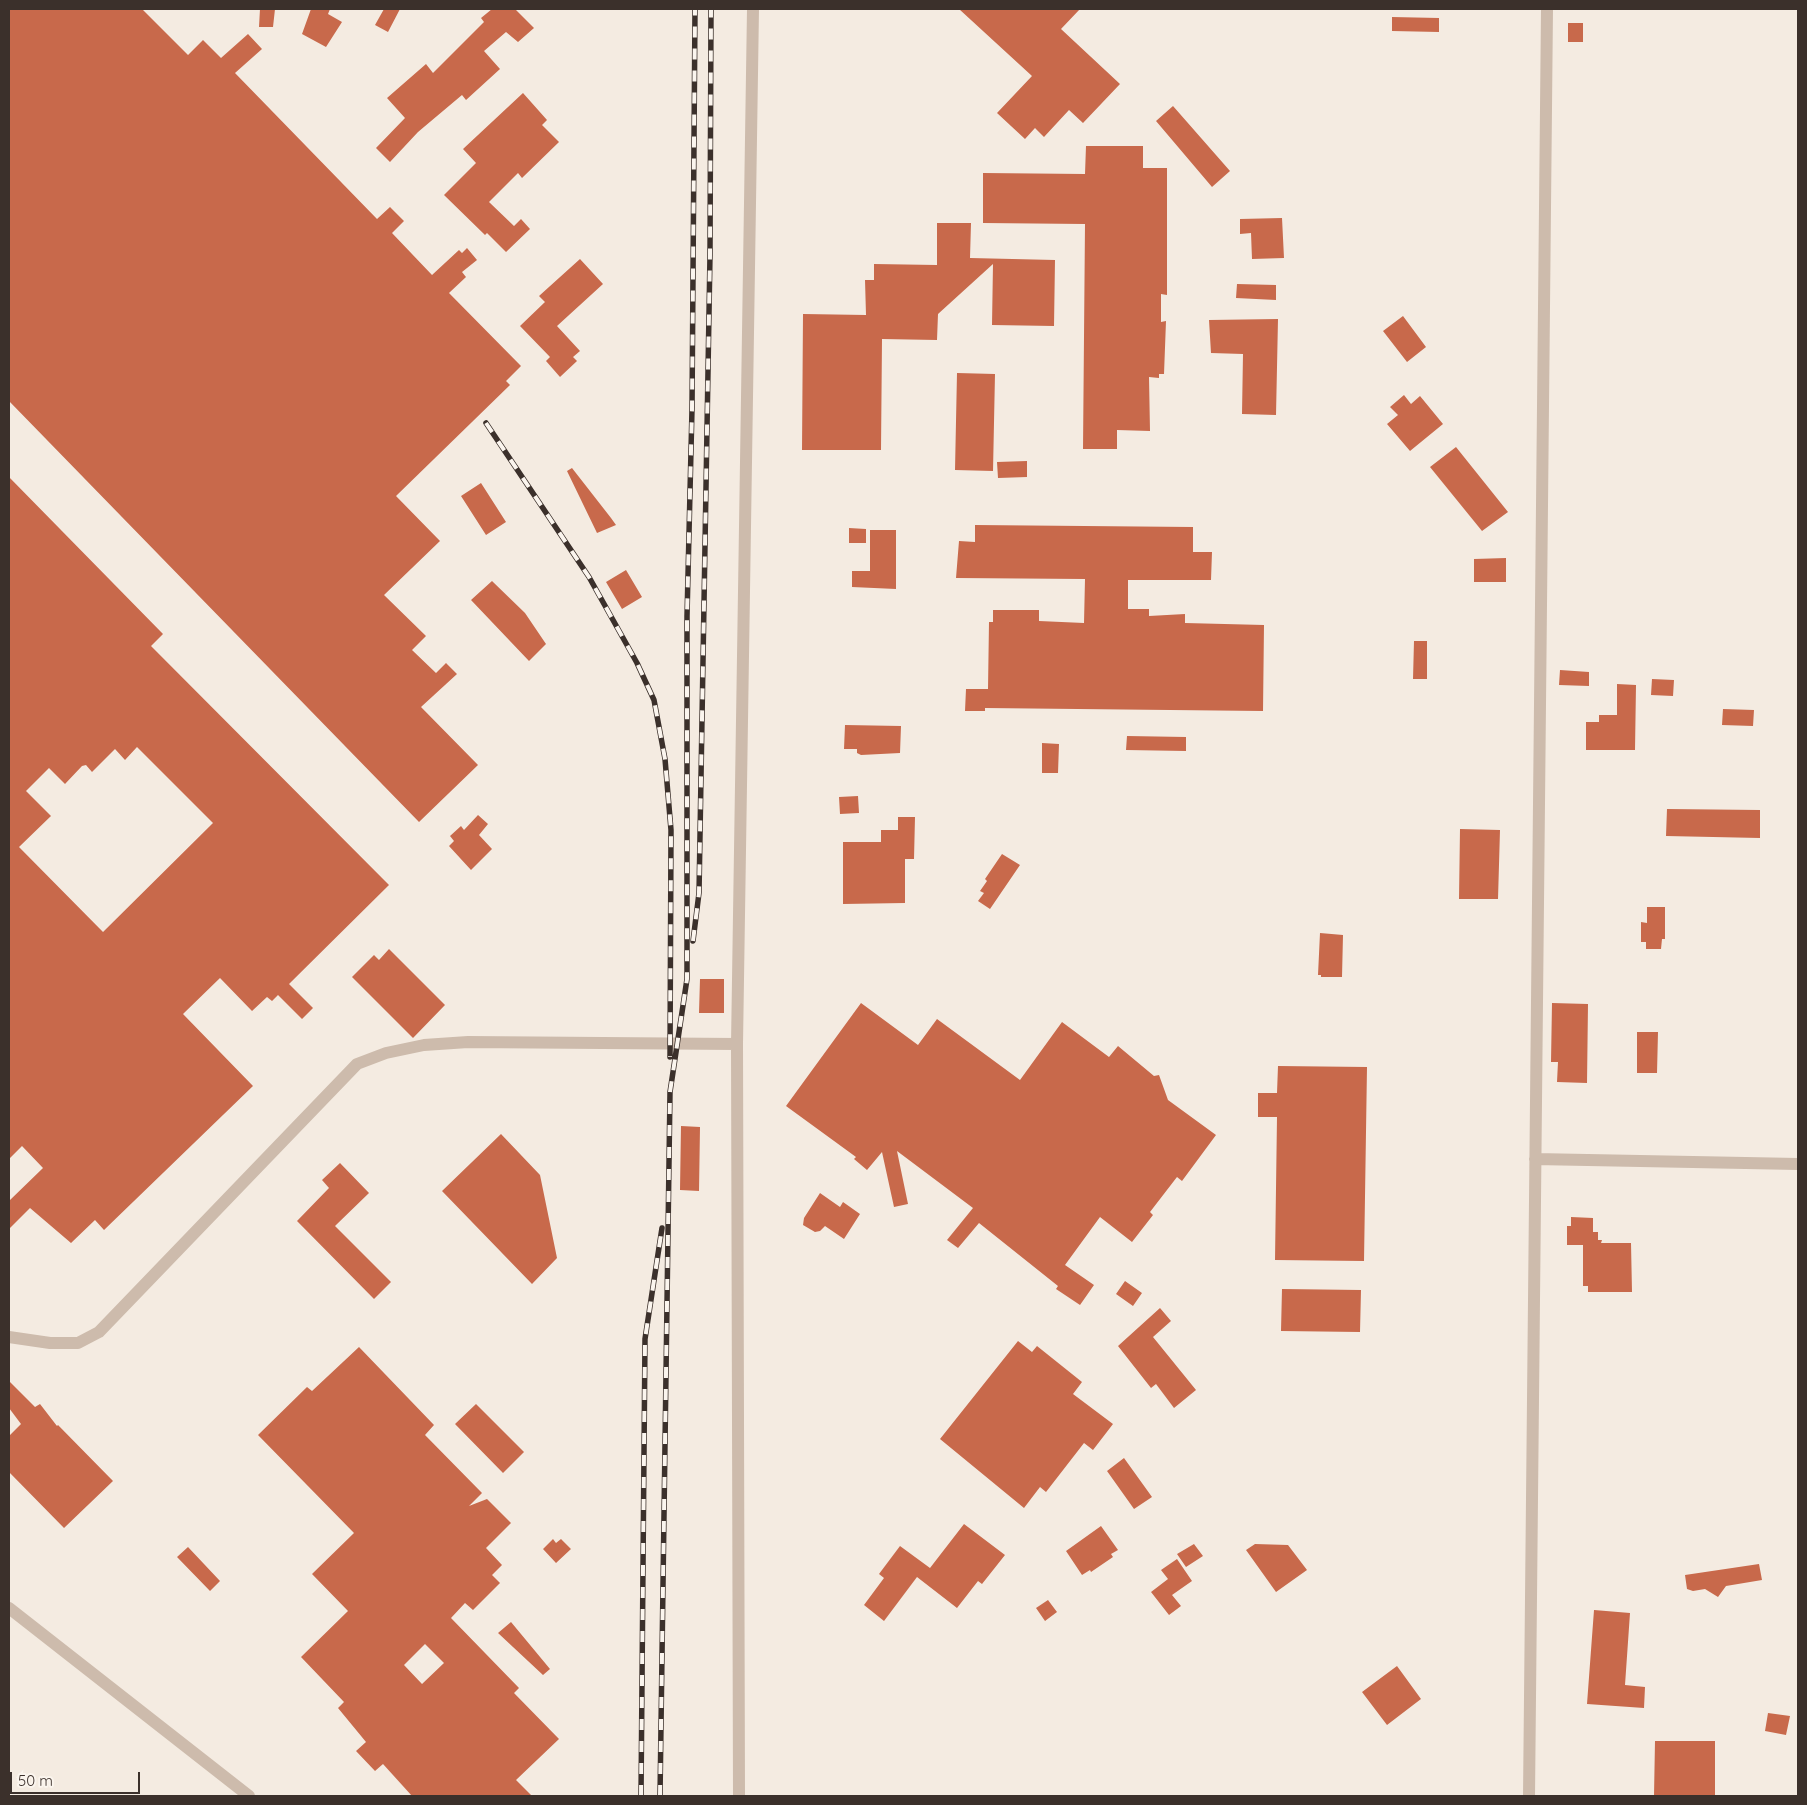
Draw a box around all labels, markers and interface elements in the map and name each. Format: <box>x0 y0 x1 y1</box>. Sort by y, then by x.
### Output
scale bar <box>12 1762 142 1794</box>
text: 50 m <box>18 1771 53 1790</box>

